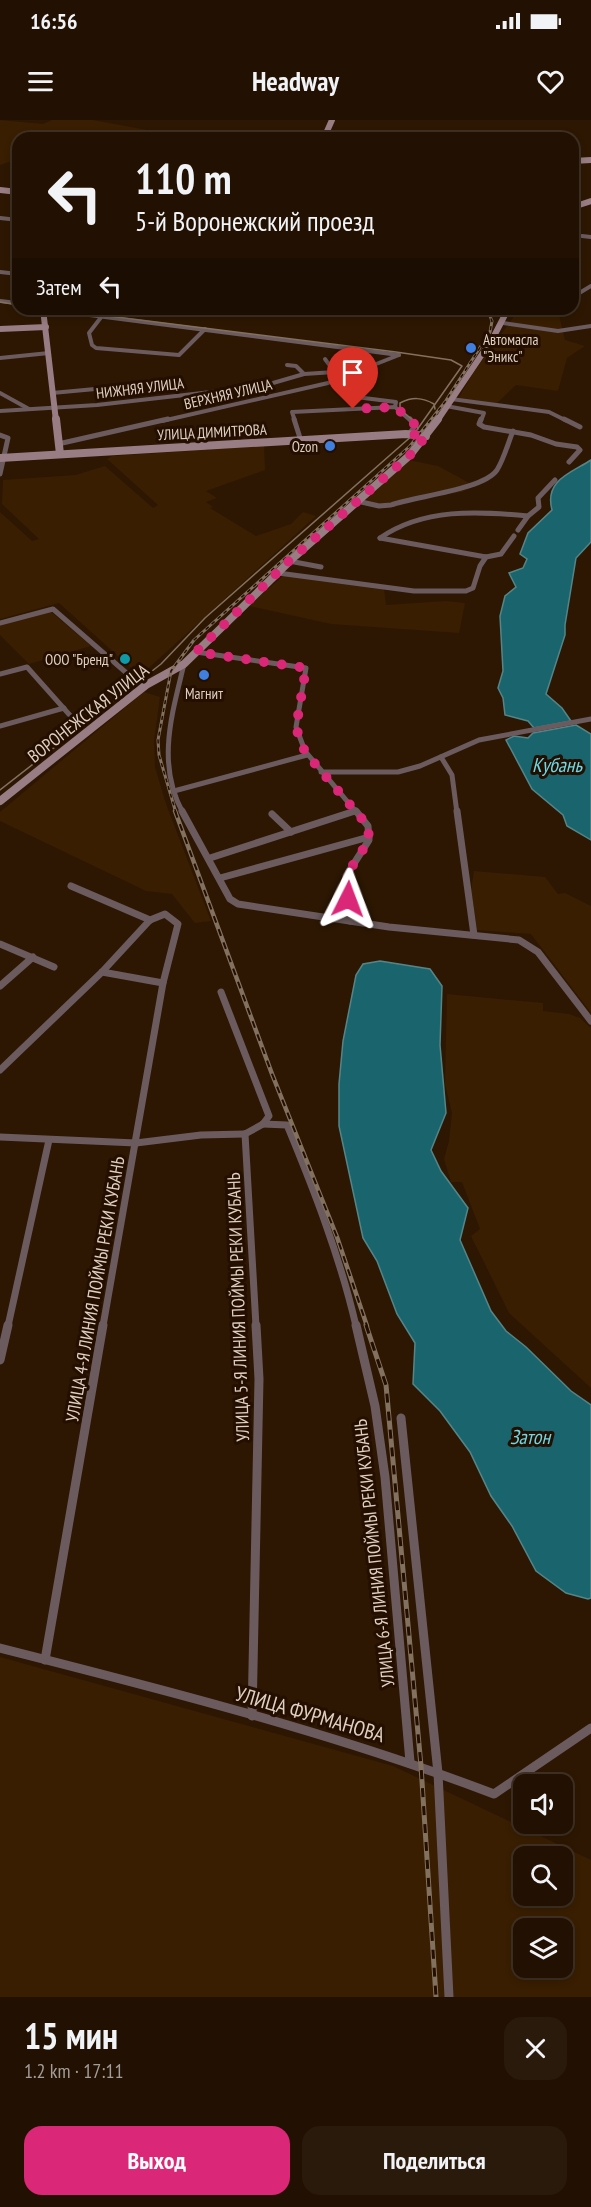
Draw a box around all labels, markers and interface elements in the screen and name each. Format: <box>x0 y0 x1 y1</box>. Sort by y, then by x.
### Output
text: 16:56 <box>30 7 78 35</box>
text: Headway <box>252 64 339 98</box>
icon: menu <box>24 65 57 98</box>
icon: heart <box>534 65 567 98</box>
text: 110 m <box>135 151 232 206</box>
icon: left <box>36 156 114 234</box>
text: 5-й Воронежский проезд <box>135 204 374 238</box>
icon: left <box>94 270 127 303</box>
text: Затем <box>36 273 82 301</box>
place label: Автомасла "Эникс" <box>483 330 538 366</box>
marker: Автомасла "Эникс" <box>464 341 478 355</box>
pin <box>327 347 378 409</box>
icon: arrive <box>336 356 369 389</box>
street label: НИЖНЯЯ УЛИЦА <box>95 373 186 403</box>
street label: ВЕРХНЯЯ УЛИЦА <box>182 374 275 413</box>
street label: УЛИЦА ДИМИТРОВА <box>157 420 268 444</box>
place label: Ozon <box>292 437 318 456</box>
marker: Ozon <box>323 439 337 453</box>
place label: ООО "Бренд" <box>45 650 113 669</box>
marker: ООО "Бренд" <box>118 652 132 666</box>
street label: ВОРОНЕЖСКАЯ УЛИЦА <box>23 658 154 767</box>
marker: Магнит <box>197 668 211 682</box>
place label: Магнит <box>185 684 223 703</box>
water label: Кубань <box>532 752 584 778</box>
position arrow <box>316 867 380 931</box>
street label: УЛИЦА 4-Я ЛИНИЯ ПОЙМЫ РЕКИ КУБАНЬ <box>60 1154 130 1424</box>
street label: УЛИЦА 5-Я ЛИНИЯ ПОЙМЫ РЕКИ КУБАНЬ <box>222 1172 254 1442</box>
street label: УЛИЦА 6-Я ЛИНИЯ ПОЙМЫ РЕКИ КУБАНЬ <box>348 1418 400 1688</box>
water label: Затон <box>510 1424 552 1450</box>
street label: УЛИЦА ФУРМАНОВА <box>232 1680 388 1748</box>
map controls <box>513 1774 573 1978</box>
button: sound <box>513 1774 573 1834</box>
button: search <box>513 1846 573 1906</box>
button: layers <box>513 1918 573 1978</box>
text: 15 мин <box>24 2012 118 2059</box>
button: close <box>504 2017 567 2080</box>
text: 1.2 km · 17:11 <box>24 2058 123 2084</box>
button: Выход <box>24 2126 290 2195</box>
button: Поделиться <box>302 2126 567 2195</box>

